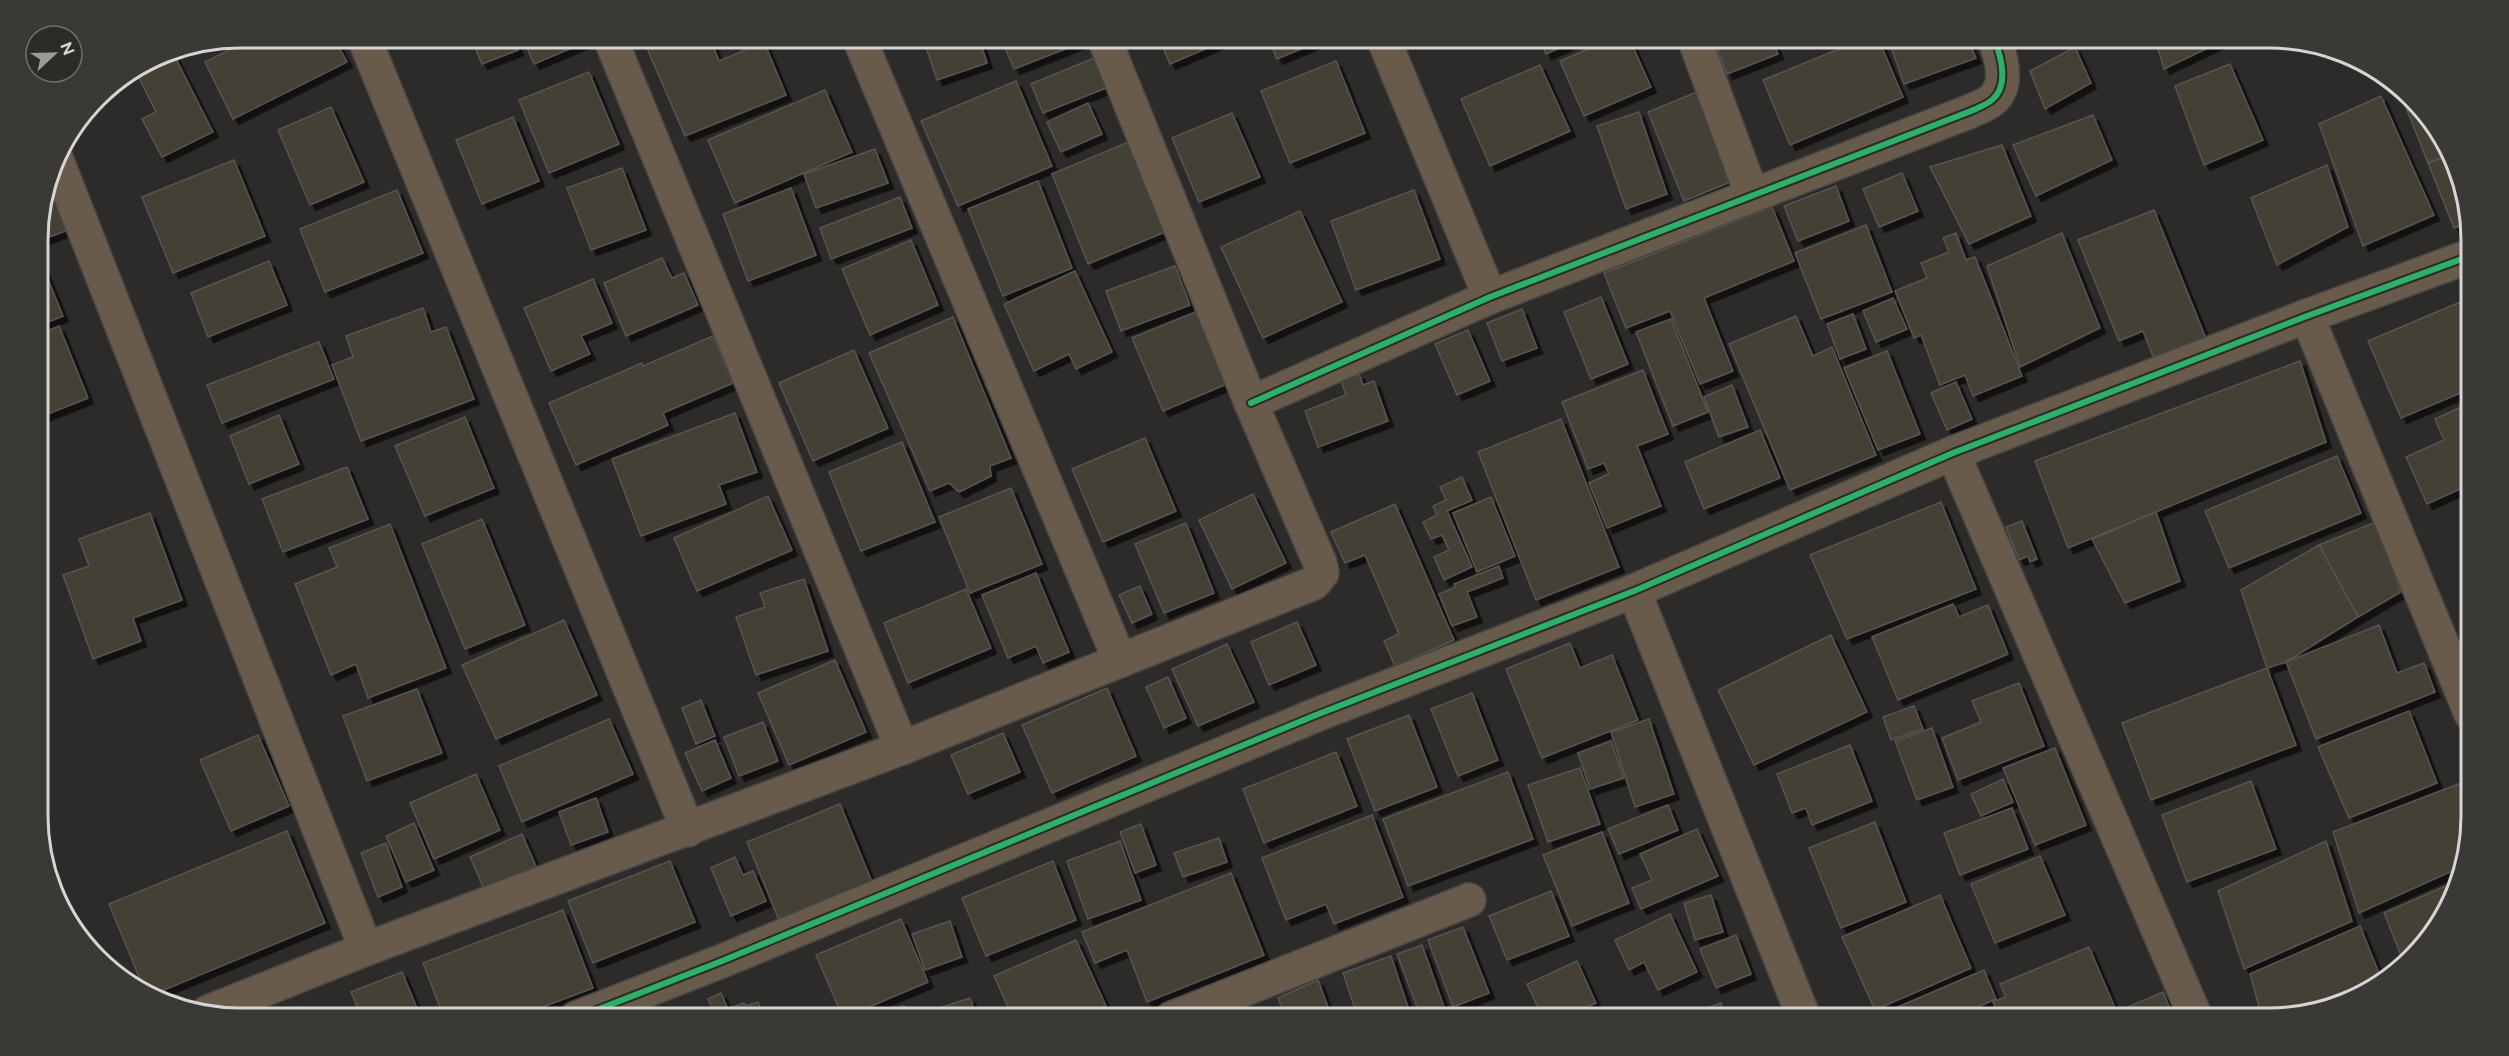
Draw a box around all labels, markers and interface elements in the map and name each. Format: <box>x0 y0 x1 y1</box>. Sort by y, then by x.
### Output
north arrow <box>24 24 84 84</box>
text: N <box>56 39 79 58</box>

